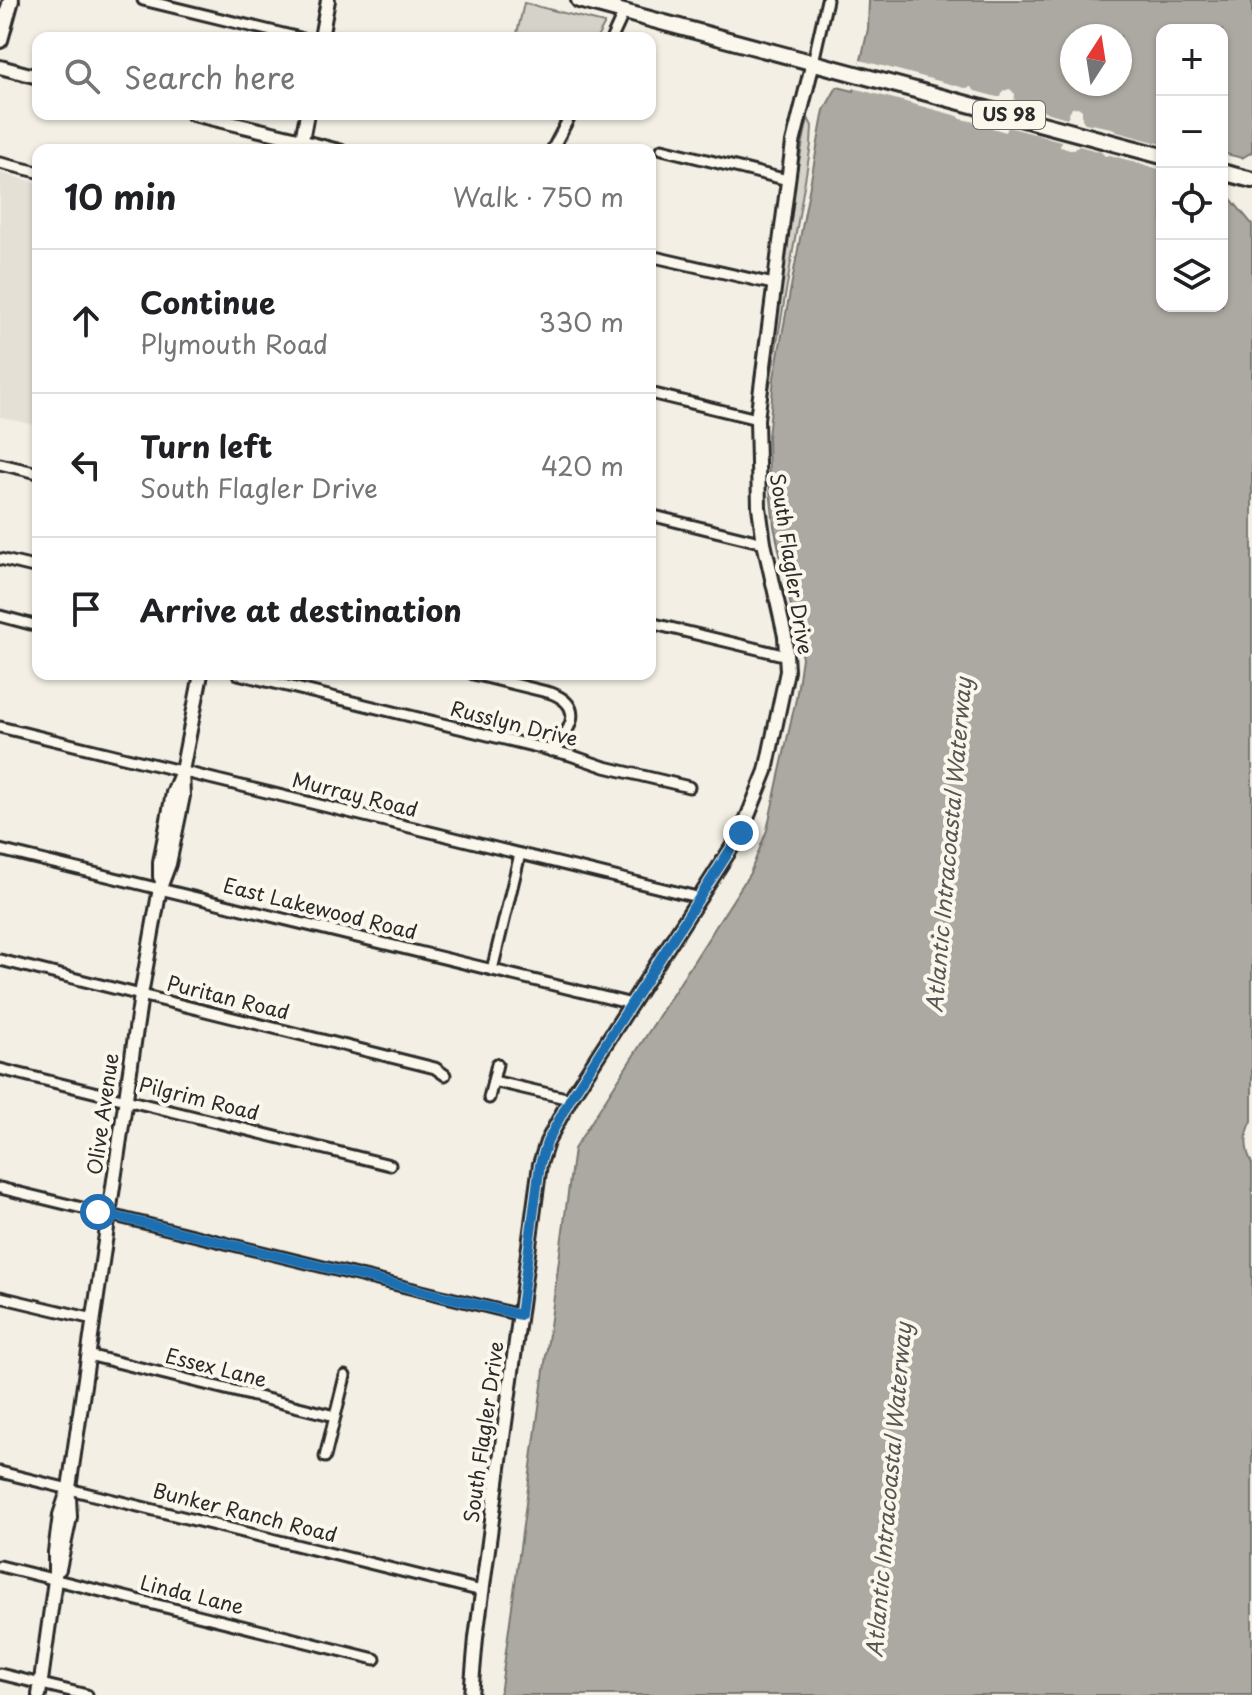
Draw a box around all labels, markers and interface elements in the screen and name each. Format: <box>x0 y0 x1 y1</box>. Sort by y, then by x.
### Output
north arrow <box>1060 24 1132 96</box>
map controls <box>1156 24 1228 312</box>
button: + <box>1156 24 1228 96</box>
search box <box>32 32 656 120</box>
icon: search <box>60 54 104 98</box>
text: Search here <box>124 54 296 99</box>
button: − <box>1156 96 1228 168</box>
road number: US 98 <box>973 101 1045 129</box>
button: locate <box>1156 168 1228 240</box>
text: 10 min <box>64 170 177 222</box>
text: Walk · 750 m <box>453 177 624 216</box>
button: layers <box>1156 240 1228 312</box>
text: Continue <box>140 279 275 324</box>
icon: ahead <box>64 299 108 343</box>
text: 330 m <box>539 302 624 341</box>
text: Plymouth Road <box>140 324 328 363</box>
text: Turn left <box>140 423 272 468</box>
icon: left <box>64 443 108 487</box>
text: 420 m <box>541 446 624 485</box>
text: South Flagler Drive <box>140 468 378 507</box>
street label: South Flagler Drive <box>763 471 821 657</box>
icon: arrive <box>64 587 108 631</box>
text: Arrive at destination <box>140 587 462 632</box>
water label: Atlantic Intracoastal Waterway <box>916 675 979 1014</box>
street label: Russlyn Drive <box>447 693 581 753</box>
street label: Murray Road <box>289 764 421 824</box>
route end <box>723 815 759 851</box>
street label: East Lakewood Road <box>220 869 420 947</box>
street label: Puritan Road <box>164 967 293 1027</box>
street label: Olive Avenue <box>79 1051 125 1177</box>
street label: Pilgrim Road <box>136 1069 262 1127</box>
route start <box>80 1194 116 1230</box>
water label: Atlantic Intracoastal Waterway <box>856 1320 919 1659</box>
street label: South Flagler Drive <box>455 1339 511 1525</box>
street label: Essex Lane <box>162 1340 270 1394</box>
street label: Bunker Ranch Road <box>150 1475 340 1549</box>
street label: Linda Lane <box>137 1567 247 1621</box>

